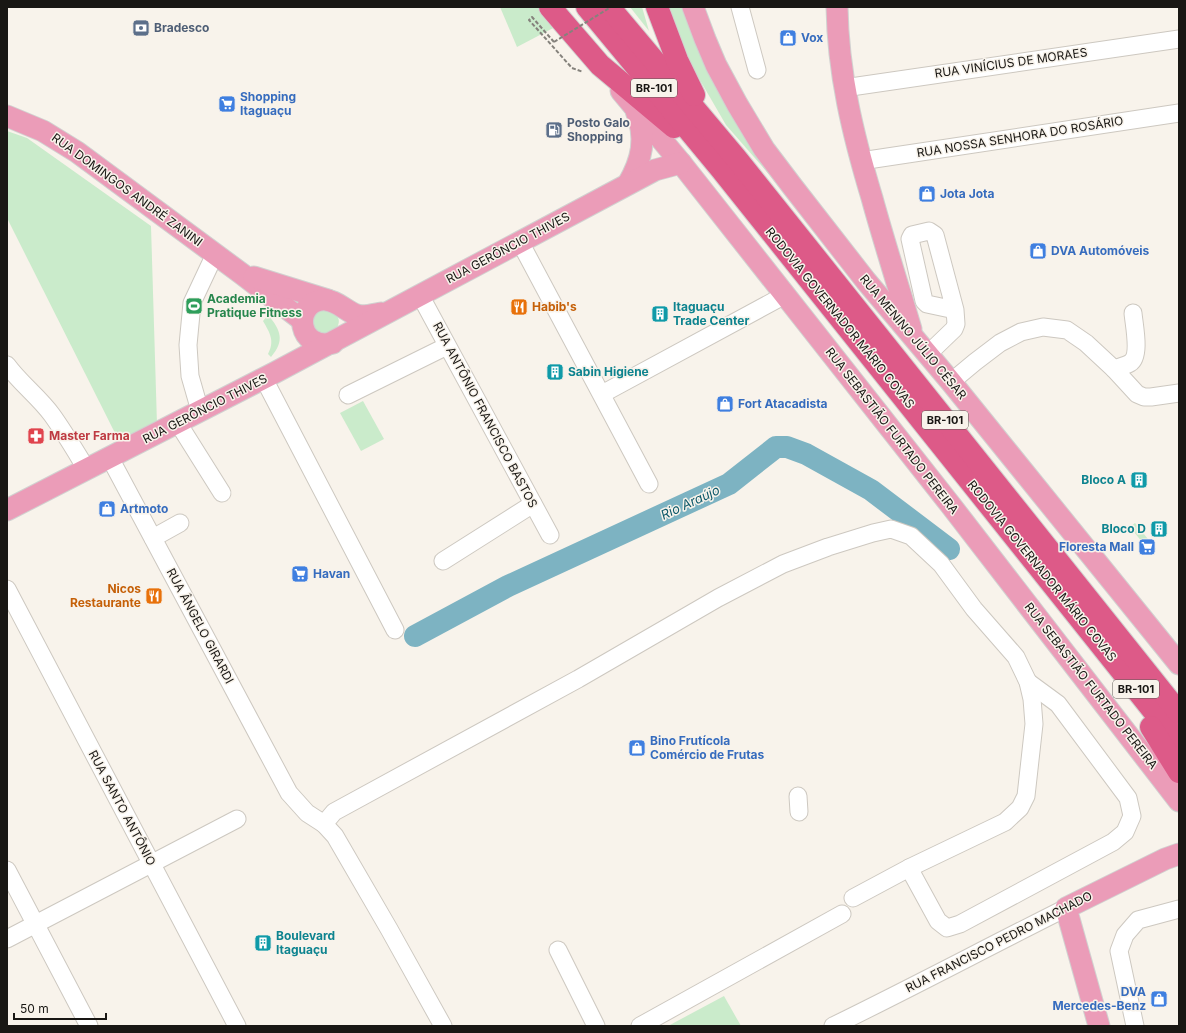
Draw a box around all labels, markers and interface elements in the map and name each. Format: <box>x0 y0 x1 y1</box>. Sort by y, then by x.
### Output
bank icon: Bradesco <box>131 18 151 38</box>
place label: Bradesco <box>154 20 209 35</box>
shop icon: Vox <box>778 28 798 48</box>
place label: Vox <box>801 30 823 45</box>
street label: RUA VINÍCIUS DE MORAES <box>934 44 1089 81</box>
road number: BR-101 <box>631 79 677 97</box>
place label: Shopping Itaguaçu <box>240 89 296 118</box>
supermarket icon: Shopping Itaguaçu <box>217 94 237 114</box>
street label: RUA NOSSA SENHORA DO ROSÁRIO <box>916 113 1124 160</box>
place label: Posto Galo Shopping <box>567 115 630 144</box>
fuel station icon: Posto Galo Shopping <box>544 120 564 140</box>
street label: RUA DOMINGOS ANDRÉ ZANINI <box>49 130 206 249</box>
shop icon: Jota Jota <box>917 184 937 204</box>
place label: Jota Jota <box>940 186 994 201</box>
street label: RUA GERÔNCIO THIVES <box>443 208 572 287</box>
street label: RODOVIA GOVERNADOR MÁRIO COVAS <box>763 224 918 411</box>
shop icon: DVA Automóveis <box>1028 241 1048 261</box>
place label: DVA Automóveis <box>1051 243 1150 258</box>
street label: RUA MENINO JÚLIO CÉSAR <box>857 271 970 402</box>
place label: Academia Pratique Fitness <box>207 291 302 320</box>
sports icon: Academia Pratique Fitness <box>184 296 204 316</box>
restaurant icon: Habib's <box>509 297 529 317</box>
place label: Habib's <box>532 299 577 314</box>
place label: Itaguaçu Trade Center <box>673 299 749 328</box>
building icon: Itaguaçu Trade Center <box>650 304 670 324</box>
street label: RUA ANTÔNIO FRANCISCO BASTOS <box>430 319 541 510</box>
street label: RUA SEBASTIÃO FURTADO PEREIRA <box>823 344 962 517</box>
building icon: Sabin Higiene <box>545 362 565 382</box>
place label: Sabin Higiene <box>568 364 649 379</box>
street label: RUA GERÔNCIO THIVES <box>140 370 270 447</box>
shop icon: Fort Atacadista <box>715 394 735 414</box>
place label: Fort Atacadista <box>738 396 828 411</box>
road number: BR-101 <box>922 411 968 429</box>
pharmacy icon: Master Farma <box>26 426 46 446</box>
place label: Master Farma <box>49 428 130 443</box>
building icon: Bloco A <box>1129 470 1149 490</box>
place label: Bloco A <box>1081 472 1126 487</box>
street label: RODOVIA GOVERNADOR MÁRIO COVAS <box>965 477 1120 664</box>
water label: Rio Araújo <box>658 481 722 523</box>
shop icon: Artmoto <box>97 499 117 519</box>
place label: Artmoto <box>120 501 168 516</box>
building icon: Bloco D <box>1149 519 1169 539</box>
place label: Bloco D <box>1102 521 1146 536</box>
supermarket icon: Floresta Mall <box>1137 537 1157 557</box>
place label: Floresta Mall <box>1059 539 1134 554</box>
supermarket icon: Havan <box>290 564 310 584</box>
street label: RUA ÂNGELO GIRARDI <box>164 566 237 686</box>
place label: Havan <box>313 566 350 581</box>
place label: Nicos Restaurante <box>70 581 141 610</box>
restaurant icon: Nicos Restaurante <box>144 586 164 606</box>
street label: RUA SEBASTIÃO FURTADO PEREIRA <box>1022 599 1161 772</box>
road number: BR-101 <box>1113 680 1159 698</box>
place label: Bino Frutícola Comércio de Frutas <box>650 733 765 762</box>
shop icon: Bino Frutícola Comércio de Frutas <box>627 738 647 758</box>
street label: RUA SANTO ANTÔNIO <box>86 748 159 868</box>
street label: RUA FRANCISCO PEDRO MACHADO <box>903 888 1095 995</box>
place label: Boulevard Itaguaçu <box>276 928 335 957</box>
building icon: Boulevard Itaguaçu <box>253 933 273 953</box>
place label: DVA Mercedes-Benz <box>1052 984 1146 1013</box>
shop icon: DVA Mercedes-Benz <box>1149 989 1169 1009</box>
scale bar <box>14 995 106 1021</box>
text: 50 m <box>20 1001 49 1016</box>

